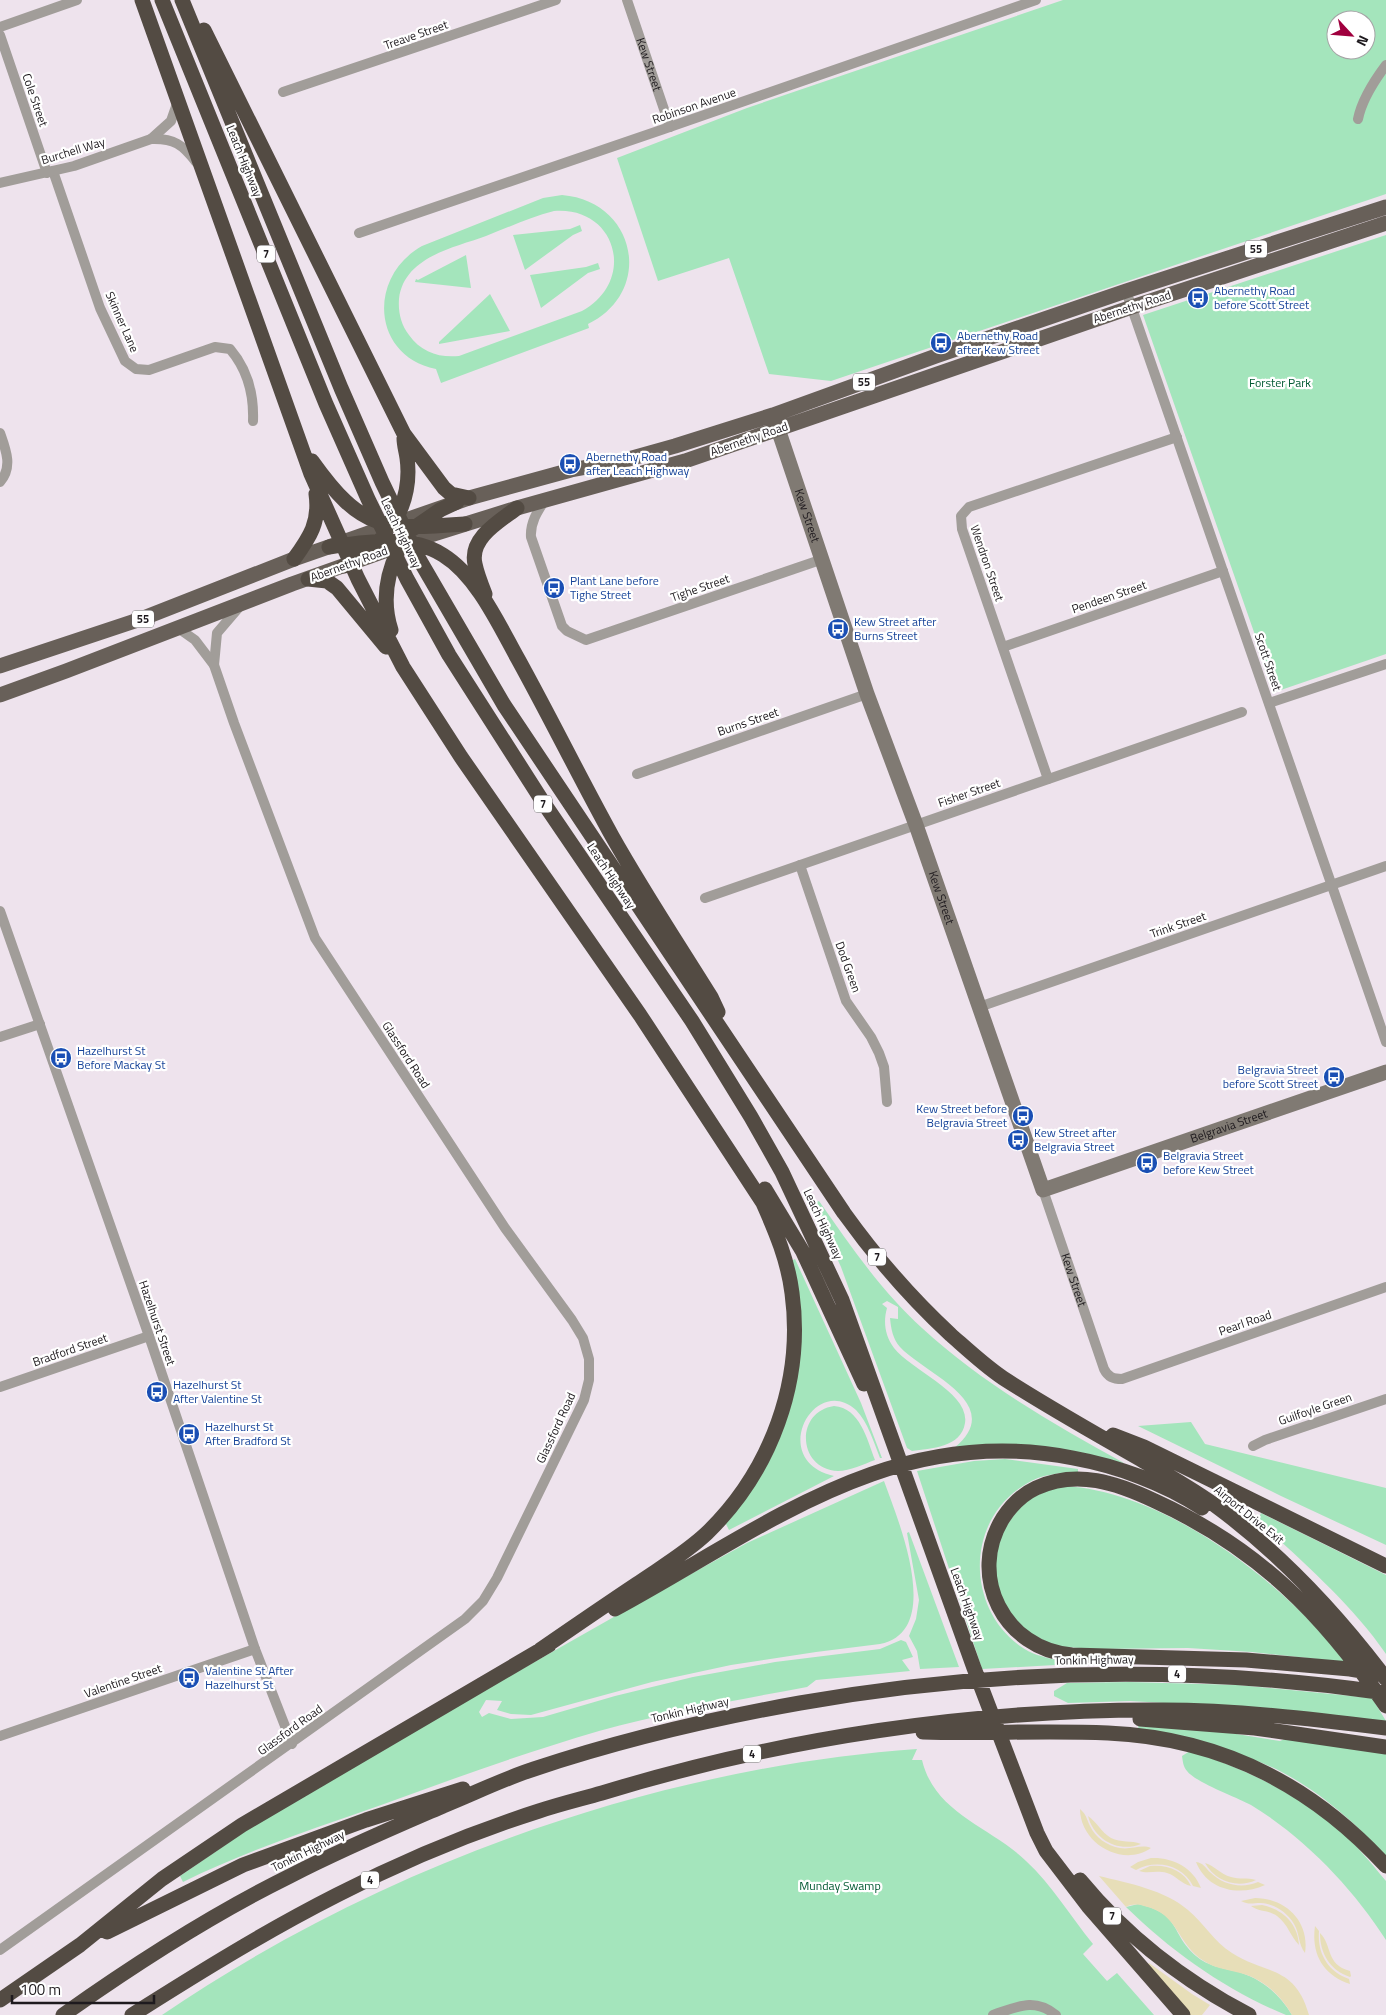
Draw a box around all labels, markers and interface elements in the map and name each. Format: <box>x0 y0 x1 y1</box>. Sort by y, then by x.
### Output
north arrow <box>1326 10 1376 60</box>
street label: Treave Street <box>381 14 451 54</box>
text: N <box>1352 32 1375 50</box>
street label: Kew Street <box>631 35 667 94</box>
street label: Cole Street <box>18 71 54 130</box>
street label: Robinson Avenue <box>649 82 738 129</box>
street label: Leach Highway <box>221 122 268 200</box>
street label: Burchell Way <box>39 132 107 169</box>
road number: 55 <box>1245 240 1267 258</box>
road number: 7 <box>257 245 275 262</box>
place label: Abernethy Road before Scott Street <box>1214 281 1310 314</box>
street label: Abernethy Road <box>1090 285 1173 328</box>
bus stop icon: Abernethy Road before Scott Street <box>1186 286 1210 310</box>
street label: Skinner Lane <box>101 288 144 355</box>
place label: Abernethy Road after Kew Street <box>957 326 1040 359</box>
bus stop icon: Abernethy Road after Kew Street <box>929 331 953 355</box>
park label: Forster Park <box>1249 373 1311 392</box>
road number: 55 <box>853 374 875 391</box>
street label: Abernethy Road <box>707 416 790 461</box>
place label: Abernethy Road after Leach Highway <box>586 447 689 480</box>
bus stop icon: Abernethy Road after Leach Highway <box>558 452 582 476</box>
street label: Kew Street <box>790 486 826 545</box>
street label: Leach Highway <box>376 494 427 571</box>
street label: Wendron Street <box>966 522 1010 604</box>
street label: Abernethy Road <box>307 541 390 586</box>
street label: Tighe Street <box>668 568 733 606</box>
place label: Plant Lane before Tighe Street <box>570 571 659 604</box>
street label: Pendeen Street <box>1069 575 1150 618</box>
bus stop icon: Plant Lane before Tighe Street <box>542 576 566 600</box>
road number: 55 <box>132 610 154 628</box>
place label: Kew Street after Burns Street <box>854 612 936 645</box>
bus stop icon: Kew Street after Burns Street <box>826 617 850 641</box>
street label: Scott Street <box>1250 630 1287 694</box>
street label: Burns Street <box>715 702 782 741</box>
street label: Fisher Street <box>935 773 1003 812</box>
road number: 7 <box>534 796 552 812</box>
street label: Leach Highway <box>582 839 641 913</box>
street label: Kew Street <box>924 868 960 928</box>
street label: Trink Street <box>1147 906 1209 943</box>
street label: Dod Green <box>830 939 866 995</box>
street label: Glassford Road <box>378 1017 435 1092</box>
place label: Hazelhurst St Before Mackay St <box>77 1041 166 1074</box>
bus stop icon: Hazelhurst St Before Mackay St <box>49 1046 73 1070</box>
place label: Belgravia Street before Scott Street <box>1223 1060 1319 1093</box>
bus stop icon: Belgravia Street before Scott Street <box>1322 1065 1346 1089</box>
place label: Kew Street before Belgravia Street <box>916 1099 1008 1132</box>
street label: Belgravia Street <box>1187 1103 1271 1148</box>
bus stop icon: Kew Street before Belgravia Street <box>1011 1104 1035 1128</box>
place label: Kew Street after Belgravia Street <box>1034 1123 1116 1156</box>
bus stop icon: Kew Street after Belgravia Street <box>1006 1128 1030 1152</box>
place label: Belgravia Street before Kew Street <box>1163 1146 1254 1179</box>
bus stop icon: Belgravia Street before Kew Street <box>1135 1151 1159 1175</box>
street label: Leach Highway <box>799 1185 848 1263</box>
road number: 7 <box>868 1248 886 1266</box>
street label: Kew Street <box>1056 1250 1092 1310</box>
street label: Hazelhurst Street <box>134 1278 181 1369</box>
street label: Pearl Road <box>1216 1305 1274 1340</box>
street label: Bradford Street <box>30 1328 111 1371</box>
place label: Hazelhurst St After Valentine St <box>173 1375 262 1408</box>
bus stop icon: Hazelhurst St After Valentine St <box>145 1380 169 1404</box>
street label: Guilfoyle Green <box>1276 1387 1354 1430</box>
street label: Glassford Road <box>531 1389 580 1466</box>
place label: Hazelhurst St After Bradford St <box>205 1417 292 1450</box>
bus stop icon: Hazelhurst St After Bradford St <box>177 1422 201 1446</box>
street label: Airport Drive Exit <box>1210 1480 1289 1549</box>
street label: Leach Highway <box>946 1565 989 1643</box>
street label: Tonkin Highway <box>1054 1649 1134 1670</box>
street label: Valentine Street <box>82 1658 165 1703</box>
place label: Valentine St After Hazelhurst St <box>205 1661 294 1694</box>
bus stop icon: Valentine St After Hazelhurst St <box>177 1666 201 1690</box>
road number: 4 <box>1168 1666 1186 1682</box>
street label: Tonkin Highway <box>649 1691 731 1728</box>
street label: Glassford Road <box>253 1699 326 1760</box>
road number: 4 <box>743 1746 761 1762</box>
street label: Tonkin Highway <box>268 1824 348 1877</box>
road number: 4 <box>361 1872 379 1888</box>
park label: Munday Swamp <box>799 1876 881 1895</box>
road number: 7 <box>1103 1908 1121 1924</box>
scale bar <box>12 1972 155 2004</box>
text: 100 m <box>20 1978 61 2001</box>

